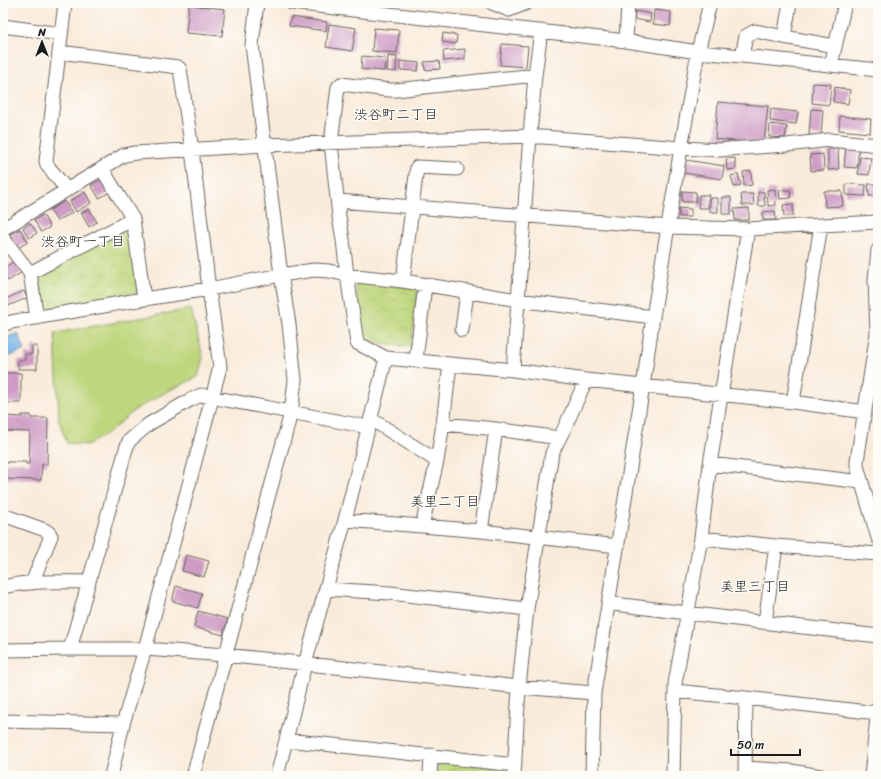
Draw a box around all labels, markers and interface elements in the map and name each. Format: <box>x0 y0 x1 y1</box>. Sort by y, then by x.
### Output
north arrow <box>22 22 62 62</box>
text: N <box>37 23 46 42</box>
district label: 渋谷町二丁目 <box>354 102 438 127</box>
district label: 渋谷町一丁目 <box>41 229 125 254</box>
district label: 美里二丁目 <box>410 489 480 514</box>
district label: 美里三丁目 <box>720 574 790 599</box>
scale bar <box>731 731 800 757</box>
text: 50 m <box>737 734 764 756</box>

